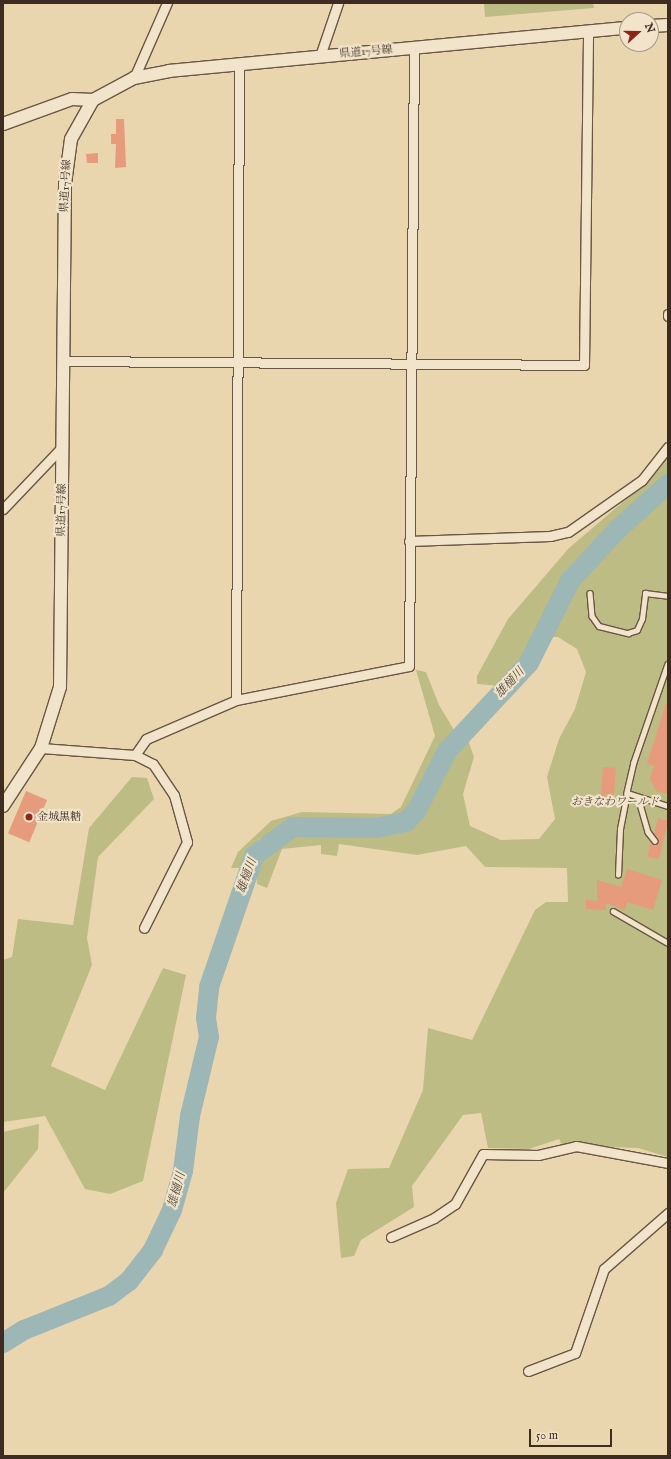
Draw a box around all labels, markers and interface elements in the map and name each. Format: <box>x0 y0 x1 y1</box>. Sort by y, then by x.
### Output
north arrow <box>619 12 659 52</box>
text: N <box>641 21 658 35</box>
street label: 県道17号線 <box>339 43 393 61</box>
street label: 県道17号線 <box>58 159 74 213</box>
street label: 県道17号線 <box>55 483 69 537</box>
water label: 雄樋川 <box>492 665 528 701</box>
park label: おきなわワールド <box>571 795 659 809</box>
place label: 金城黒糖 <box>37 810 81 824</box>
marker: 金城黒糖 <box>24 812 34 822</box>
water label: 雄樋川 <box>234 857 260 895</box>
water label: 雄樋川 <box>165 1171 189 1209</box>
scale bar <box>531 1421 614 1447</box>
text: 50 m <box>536 1428 558 1443</box>

